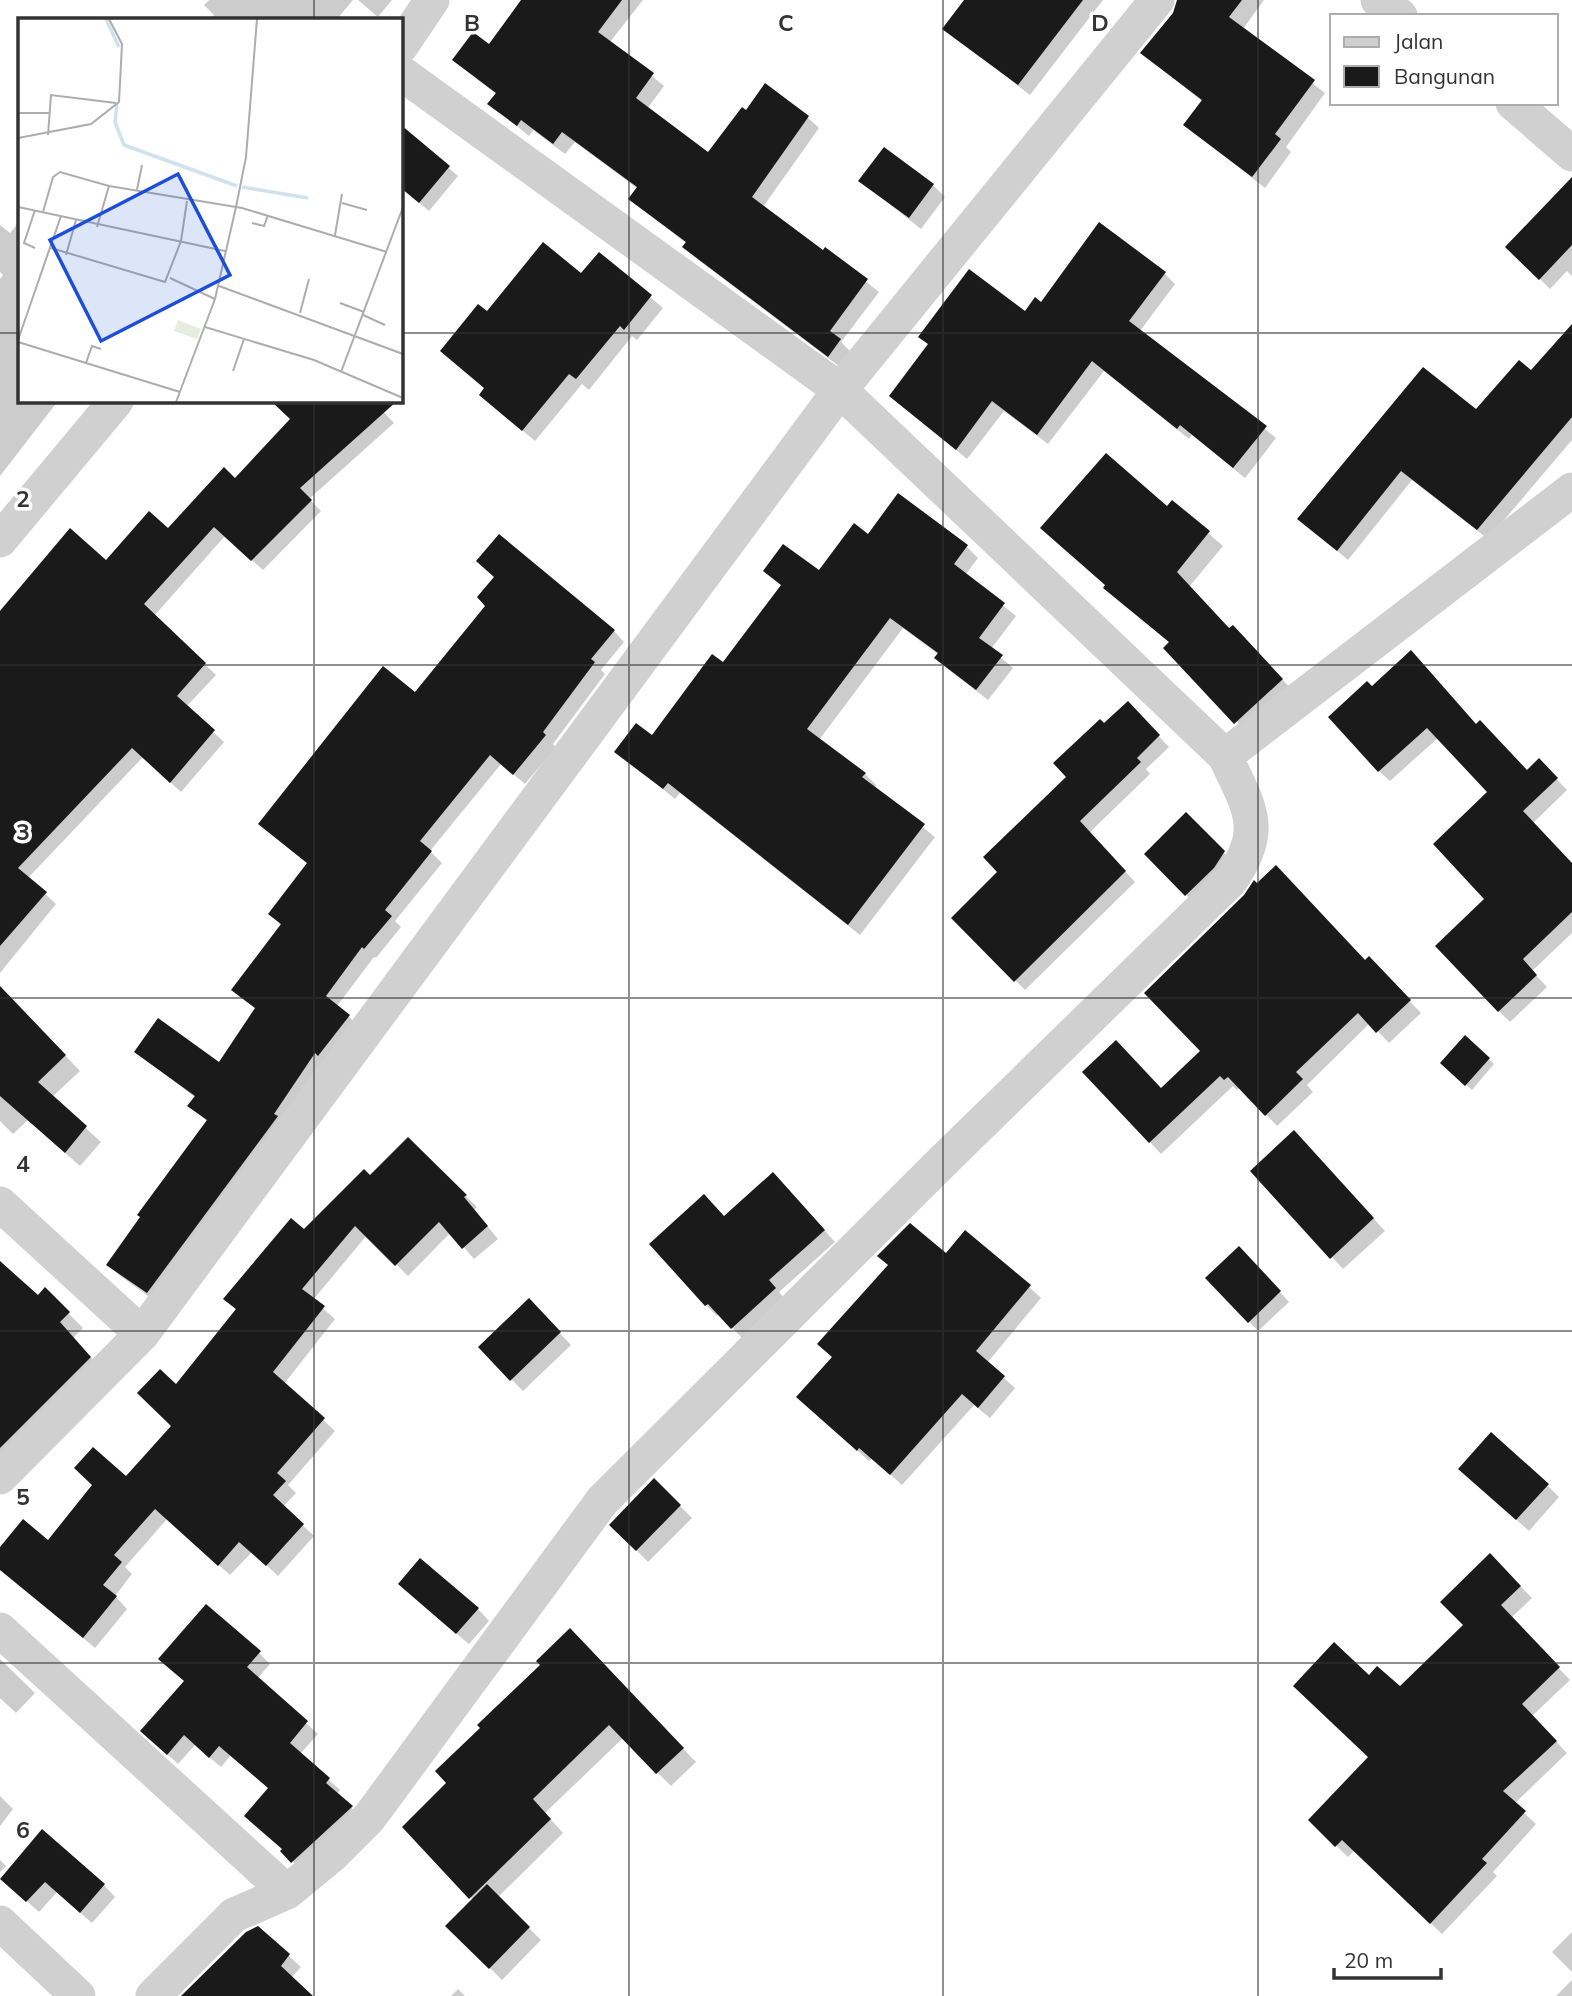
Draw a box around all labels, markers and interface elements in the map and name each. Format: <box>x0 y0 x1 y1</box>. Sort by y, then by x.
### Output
text: B <box>464 8 480 37</box>
text: C <box>778 8 794 37</box>
text: D <box>1091 8 1109 37</box>
legend <box>1330 14 1558 105</box>
inset map <box>18 18 402 402</box>
text: Jalan <box>1394 28 1443 54</box>
text: Bangunan <box>1394 63 1495 89</box>
text: 2 <box>16 484 30 513</box>
text: 3 <box>16 817 30 846</box>
text: 4 <box>16 1149 30 1178</box>
text: 5 <box>16 1482 30 1511</box>
text: 6 <box>16 1815 30 1844</box>
scale bar <box>1334 1937 1441 1981</box>
text: 20 m <box>1344 1947 1393 1973</box>

